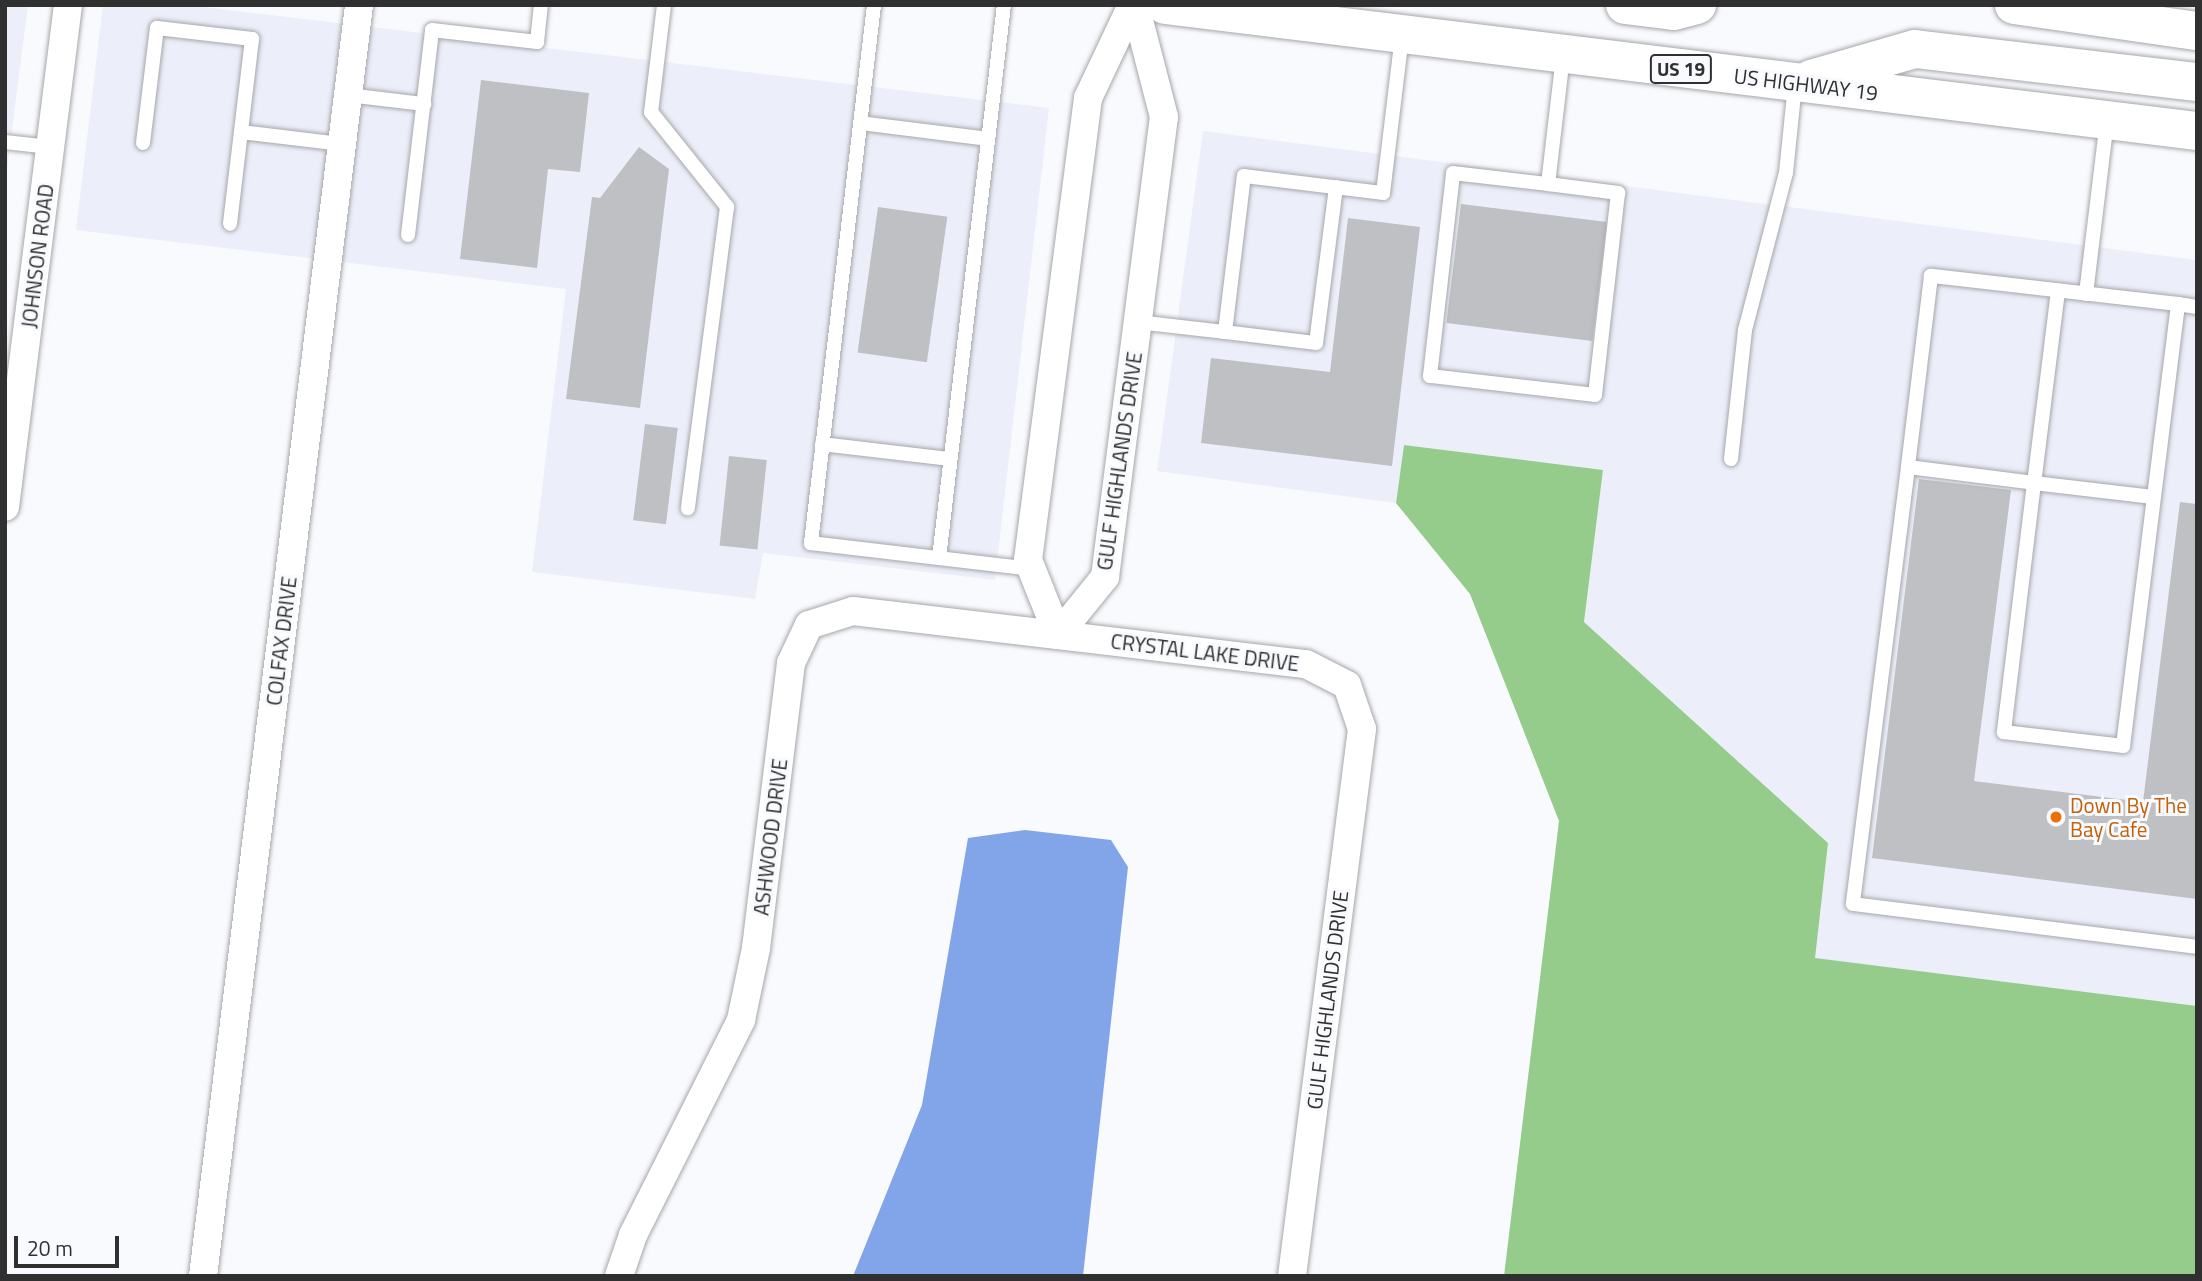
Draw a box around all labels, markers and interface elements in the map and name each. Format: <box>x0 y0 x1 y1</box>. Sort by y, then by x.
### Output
road number: US 19 <box>1650 54 1712 85</box>
street label: US HIGHWAY 19 <box>1732 63 1880 105</box>
street label: JOHNSON ROAD <box>16 183 58 329</box>
street label: GULF HIGHLANDS DRIVE <box>1091 350 1147 572</box>
street label: COLFAX DRIVE <box>261 575 301 707</box>
street label: CRYSTAL LAKE DRIVE <box>1109 628 1301 676</box>
street label: ASHWOOD DRIVE <box>748 757 792 917</box>
place label: Down By The Bay Cafe <box>2070 792 2187 842</box>
marker: Down By The Bay Cafe <box>2048 809 2064 825</box>
street label: GULF HIGHLANDS DRIVE <box>1301 889 1353 1111</box>
scale bar <box>18 1222 122 1266</box>
text: 20 m <box>27 1232 73 1264</box>

